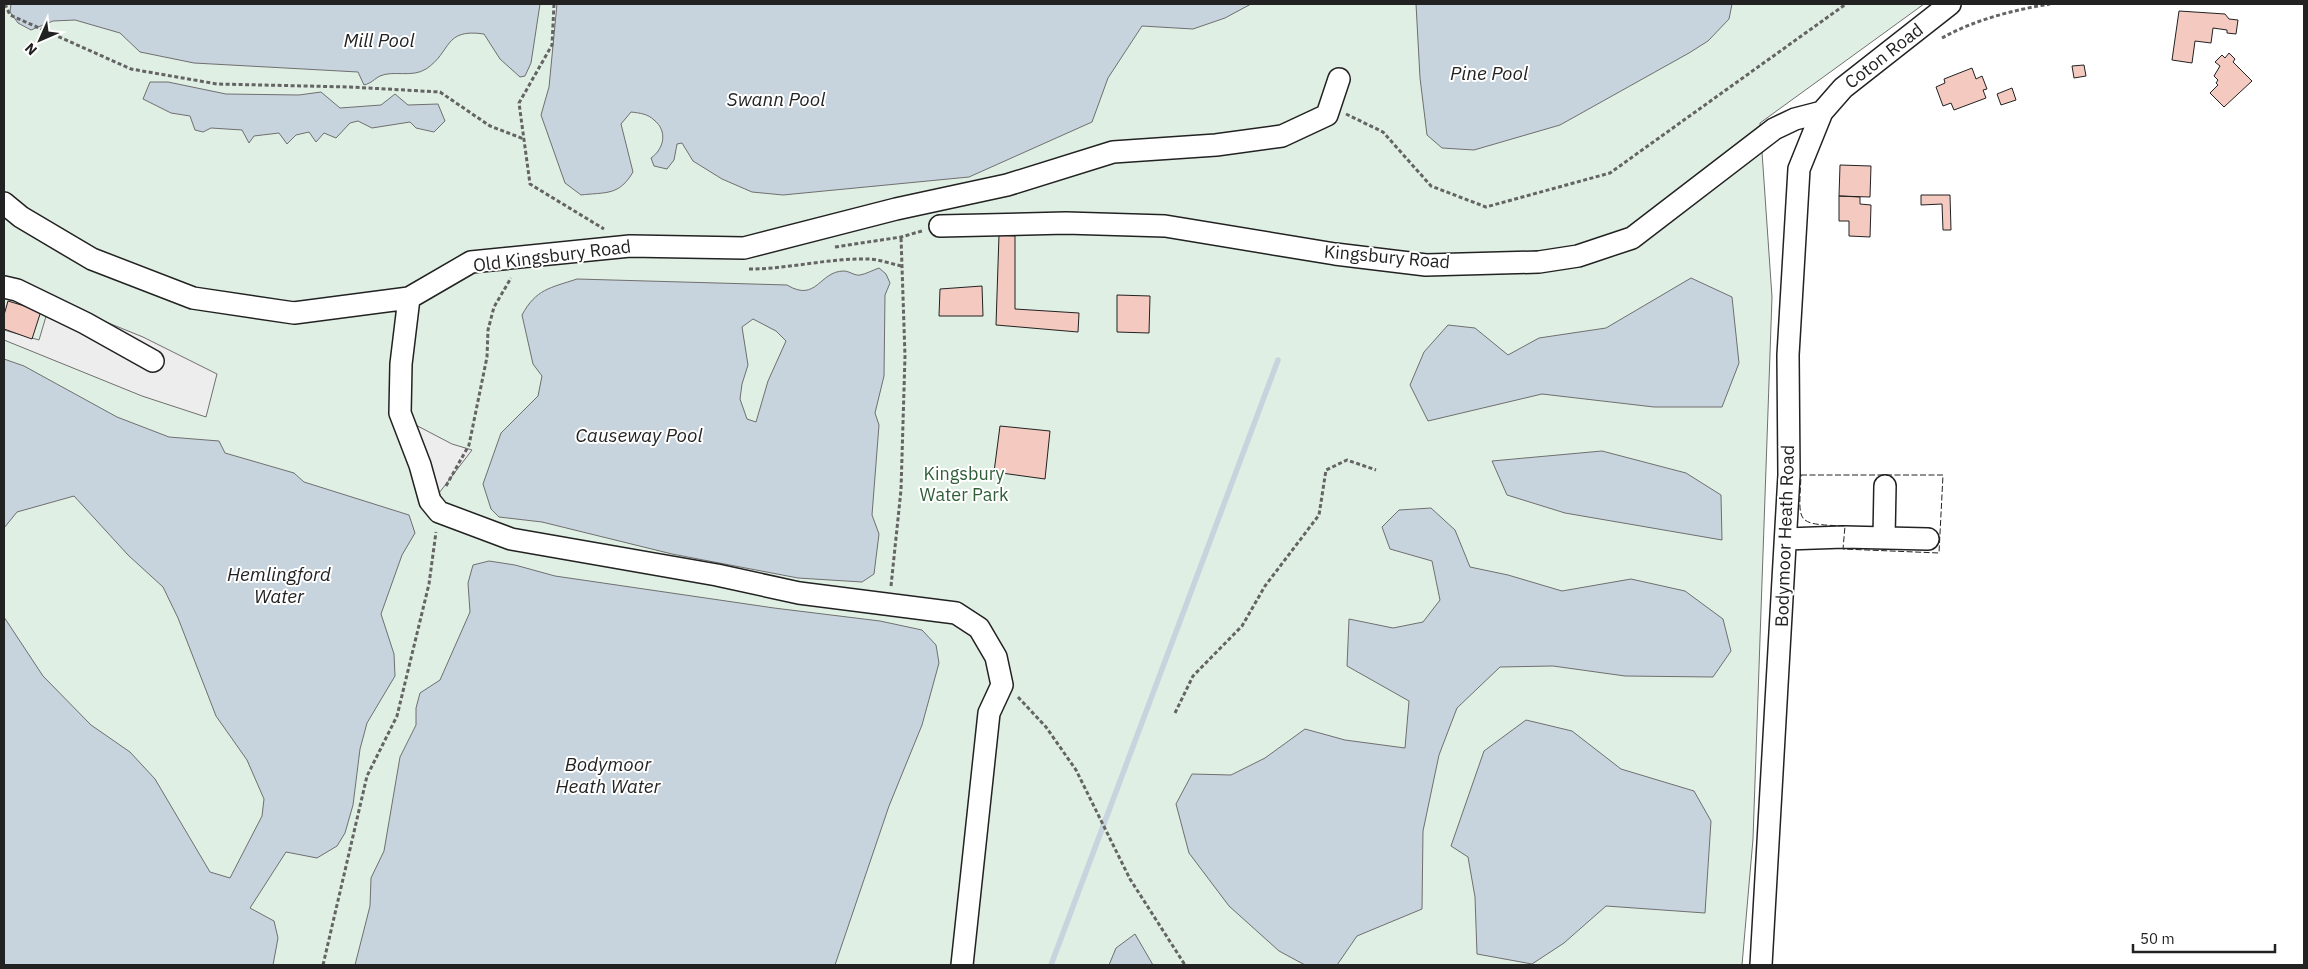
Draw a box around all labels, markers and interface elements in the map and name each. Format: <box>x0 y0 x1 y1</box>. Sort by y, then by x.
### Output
north arrow <box>15 15 65 65</box>
street label: Coton Road <box>1840 18 1928 93</box>
water label: Mill Pool <box>343 28 415 52</box>
text: N <box>21 39 41 59</box>
water label: Pine Pool <box>1450 61 1528 85</box>
water label: Swann Pool <box>727 87 825 111</box>
street label: Old Kingsbury Road <box>472 234 632 277</box>
street label: Kingsbury Road <box>1323 240 1451 273</box>
water label: Causeway Pool <box>576 423 702 447</box>
street label: Bodymoor Heath Road <box>1770 444 1799 628</box>
park label: Kingsbury Water Park <box>920 462 1009 506</box>
water label: Hemlingford Water <box>227 562 332 608</box>
water label: Bodymoor Heath Water <box>556 752 662 798</box>
scale bar <box>2133 922 2276 954</box>
text: 50 m <box>2140 929 2175 948</box>

